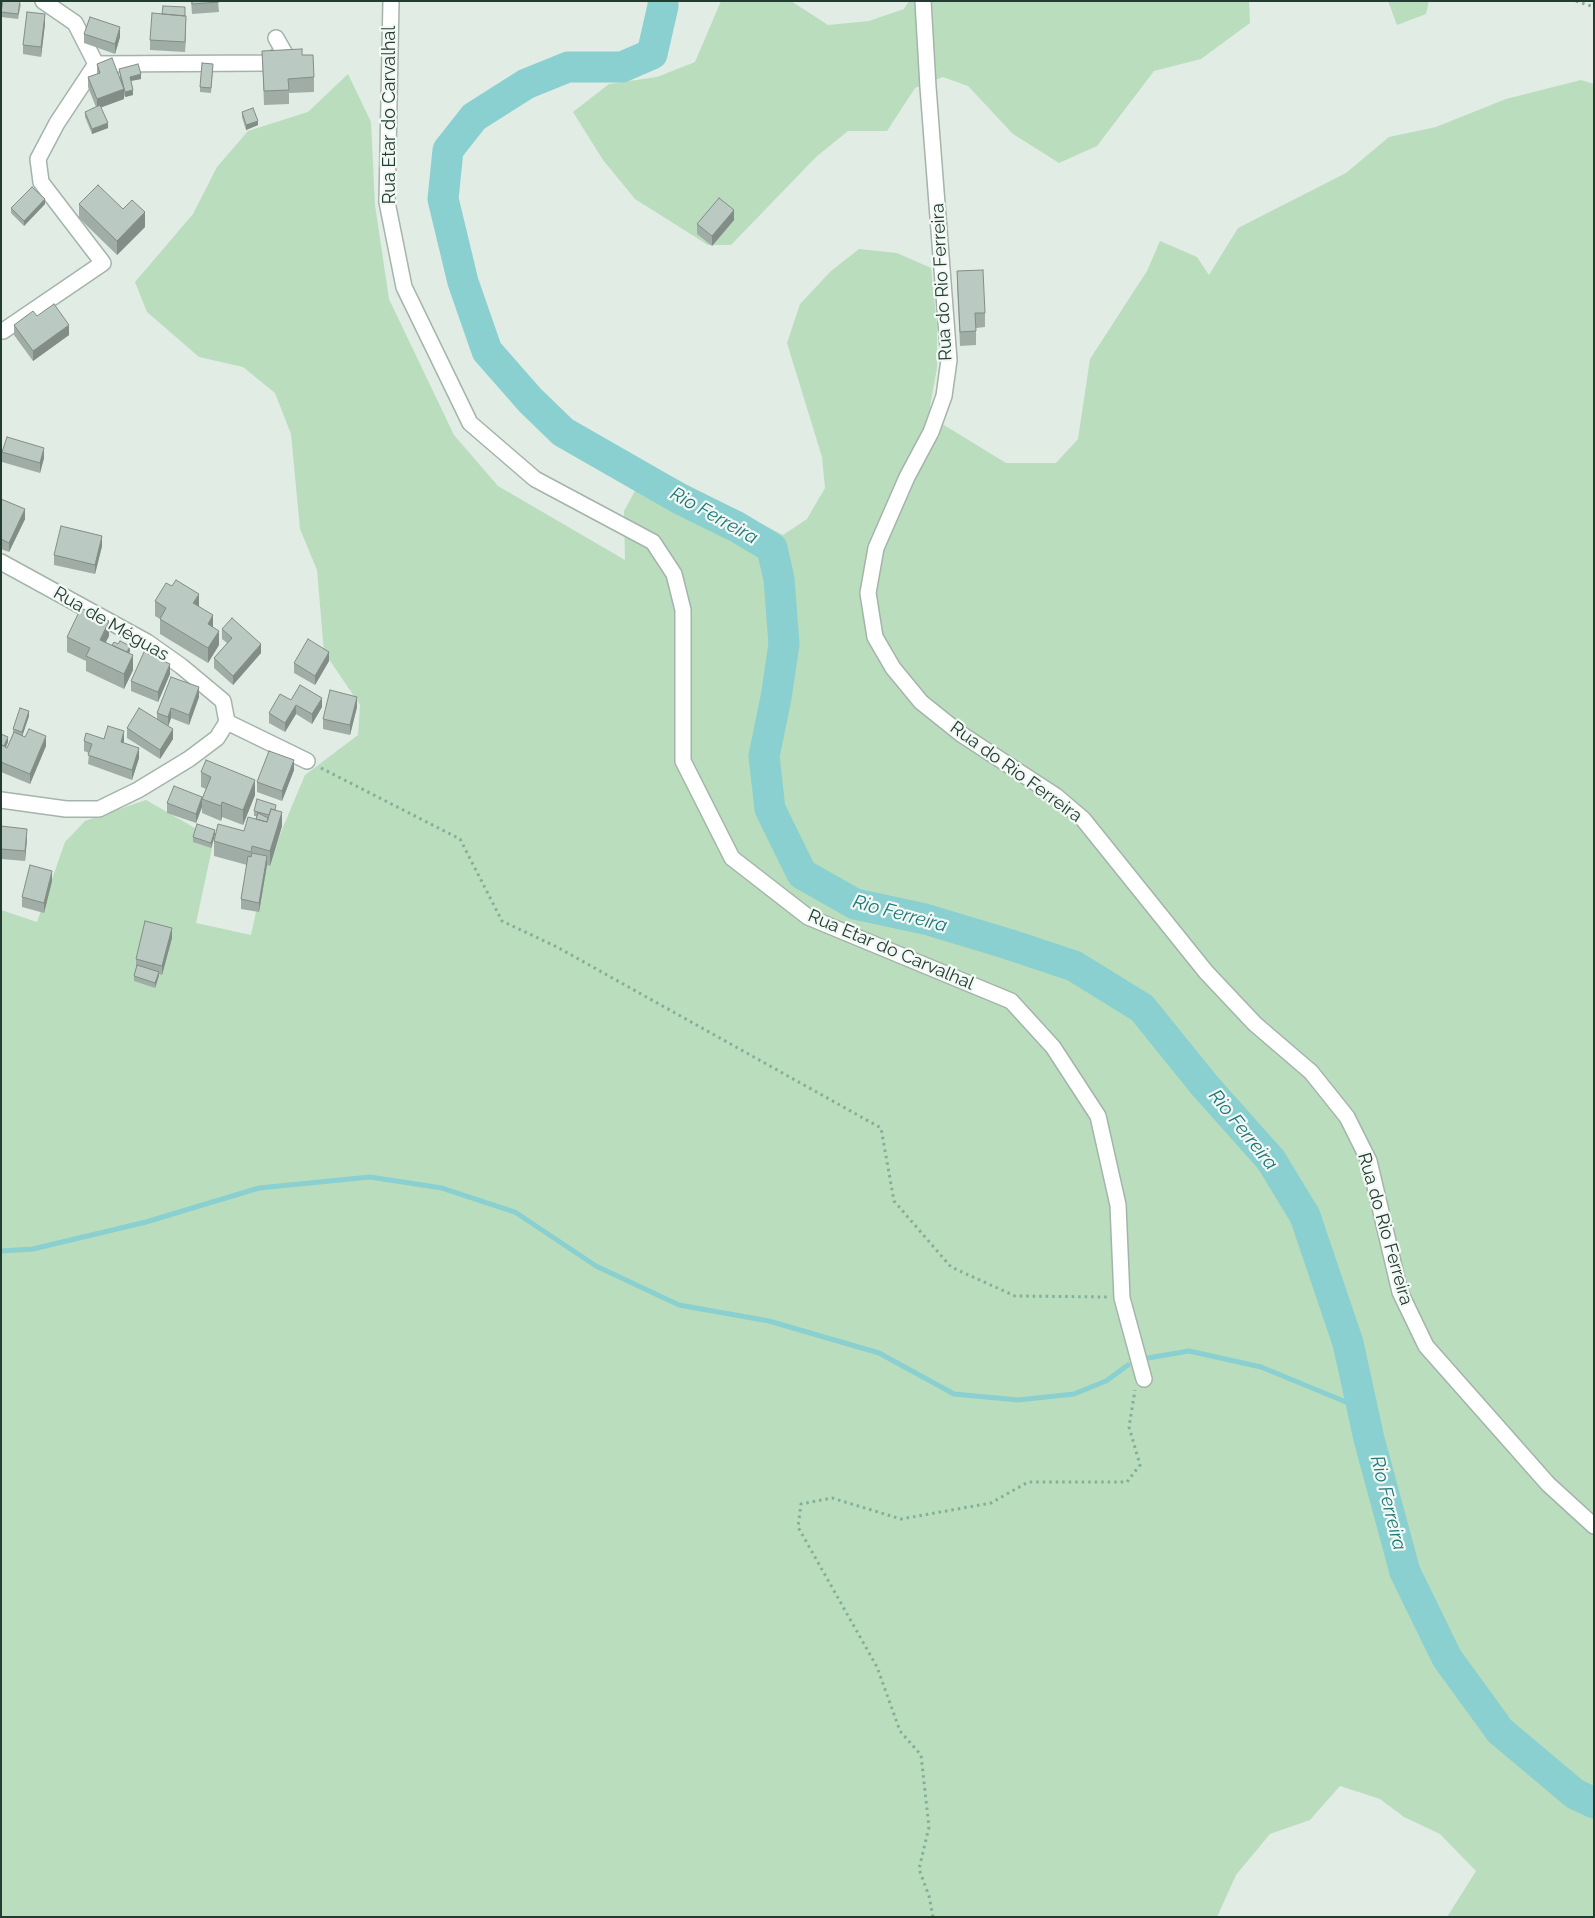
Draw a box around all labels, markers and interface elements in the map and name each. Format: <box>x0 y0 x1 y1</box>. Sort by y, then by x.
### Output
street label: Rua Etar do Carvalhal <box>379 26 401 204</box>
street label: Rua do Rio Ferreira <box>927 203 957 361</box>
water label: Rio Ferreira <box>666 483 762 549</box>
street label: Rua de Méguas <box>49 582 173 666</box>
street label: Rua do Rio Ferreira <box>946 717 1086 827</box>
water label: Rio Ferreira <box>850 890 950 938</box>
street label: Rua Etar do Carvalhal <box>805 905 977 995</box>
water label: Rio Ferreira <box>1204 1085 1282 1175</box>
street label: Rua do Rio Ferreira <box>1353 1150 1417 1308</box>
water label: Rio Ferreira <box>1365 1453 1411 1553</box>

